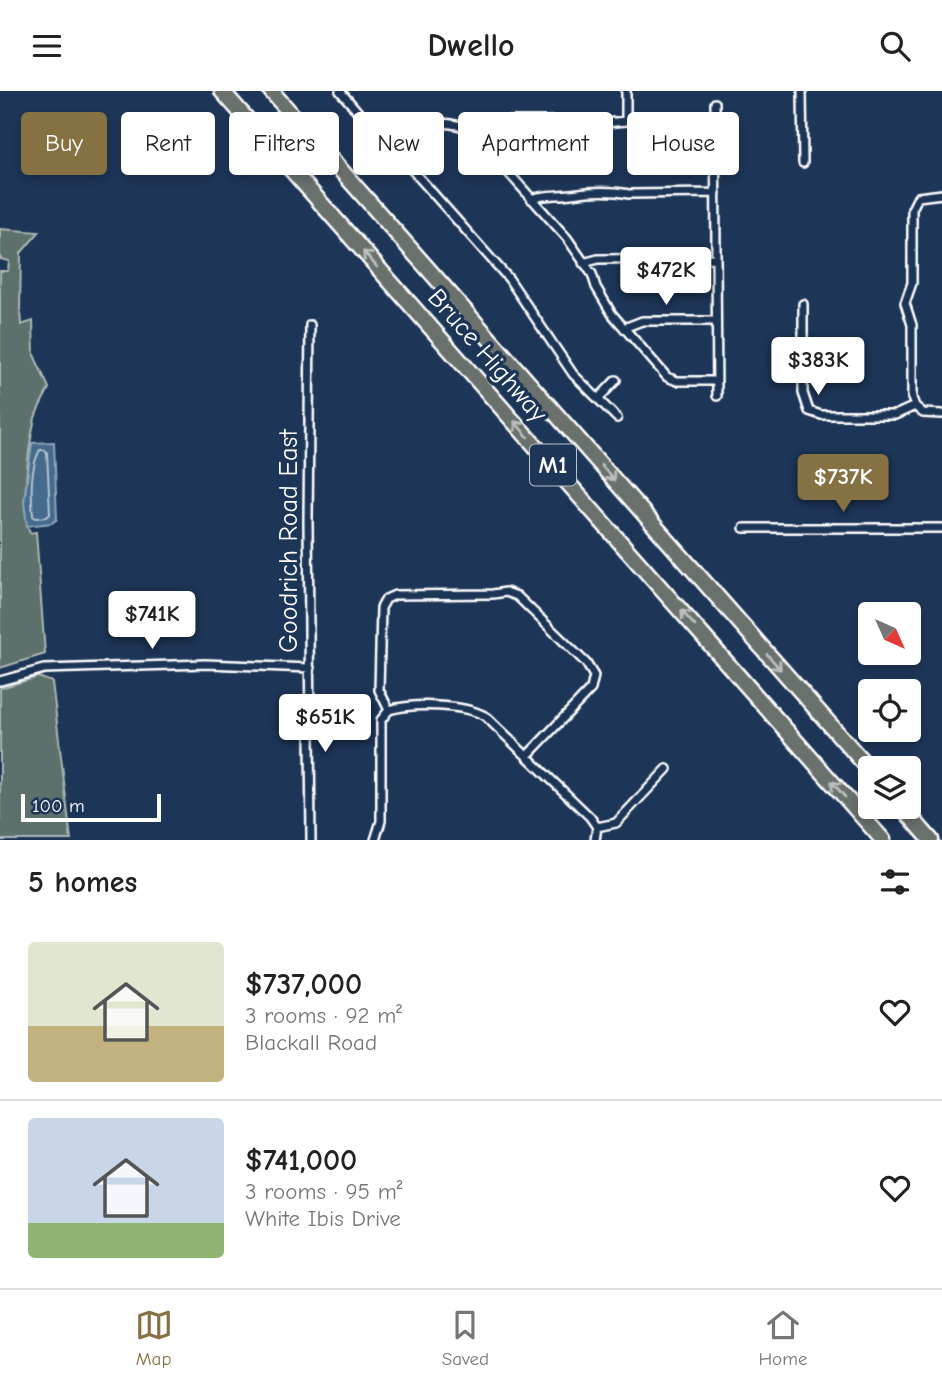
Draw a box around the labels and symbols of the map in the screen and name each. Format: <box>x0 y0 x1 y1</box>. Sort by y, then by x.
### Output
pin: $472K <box>617 247 715 307</box>
one-way arrow <box>363 250 379 268</box>
street label: Bruce Highway <box>421 283 553 429</box>
pin: $383K <box>769 337 867 397</box>
one-way arrow <box>513 420 529 438</box>
street label: Goodrich Road East <box>274 428 304 653</box>
road number: M1 <box>530 445 576 485</box>
pin: $737K <box>794 455 892 514</box>
one-way arrow <box>600 464 616 482</box>
pin: $741K <box>103 591 201 651</box>
north arrow <box>858 602 920 665</box>
one-way arrow <box>680 609 696 627</box>
one-way arrow <box>766 653 782 671</box>
pin: $651K <box>276 695 374 754</box>
one-way arrow <box>830 780 846 798</box>
scale bar <box>21 791 161 823</box>

